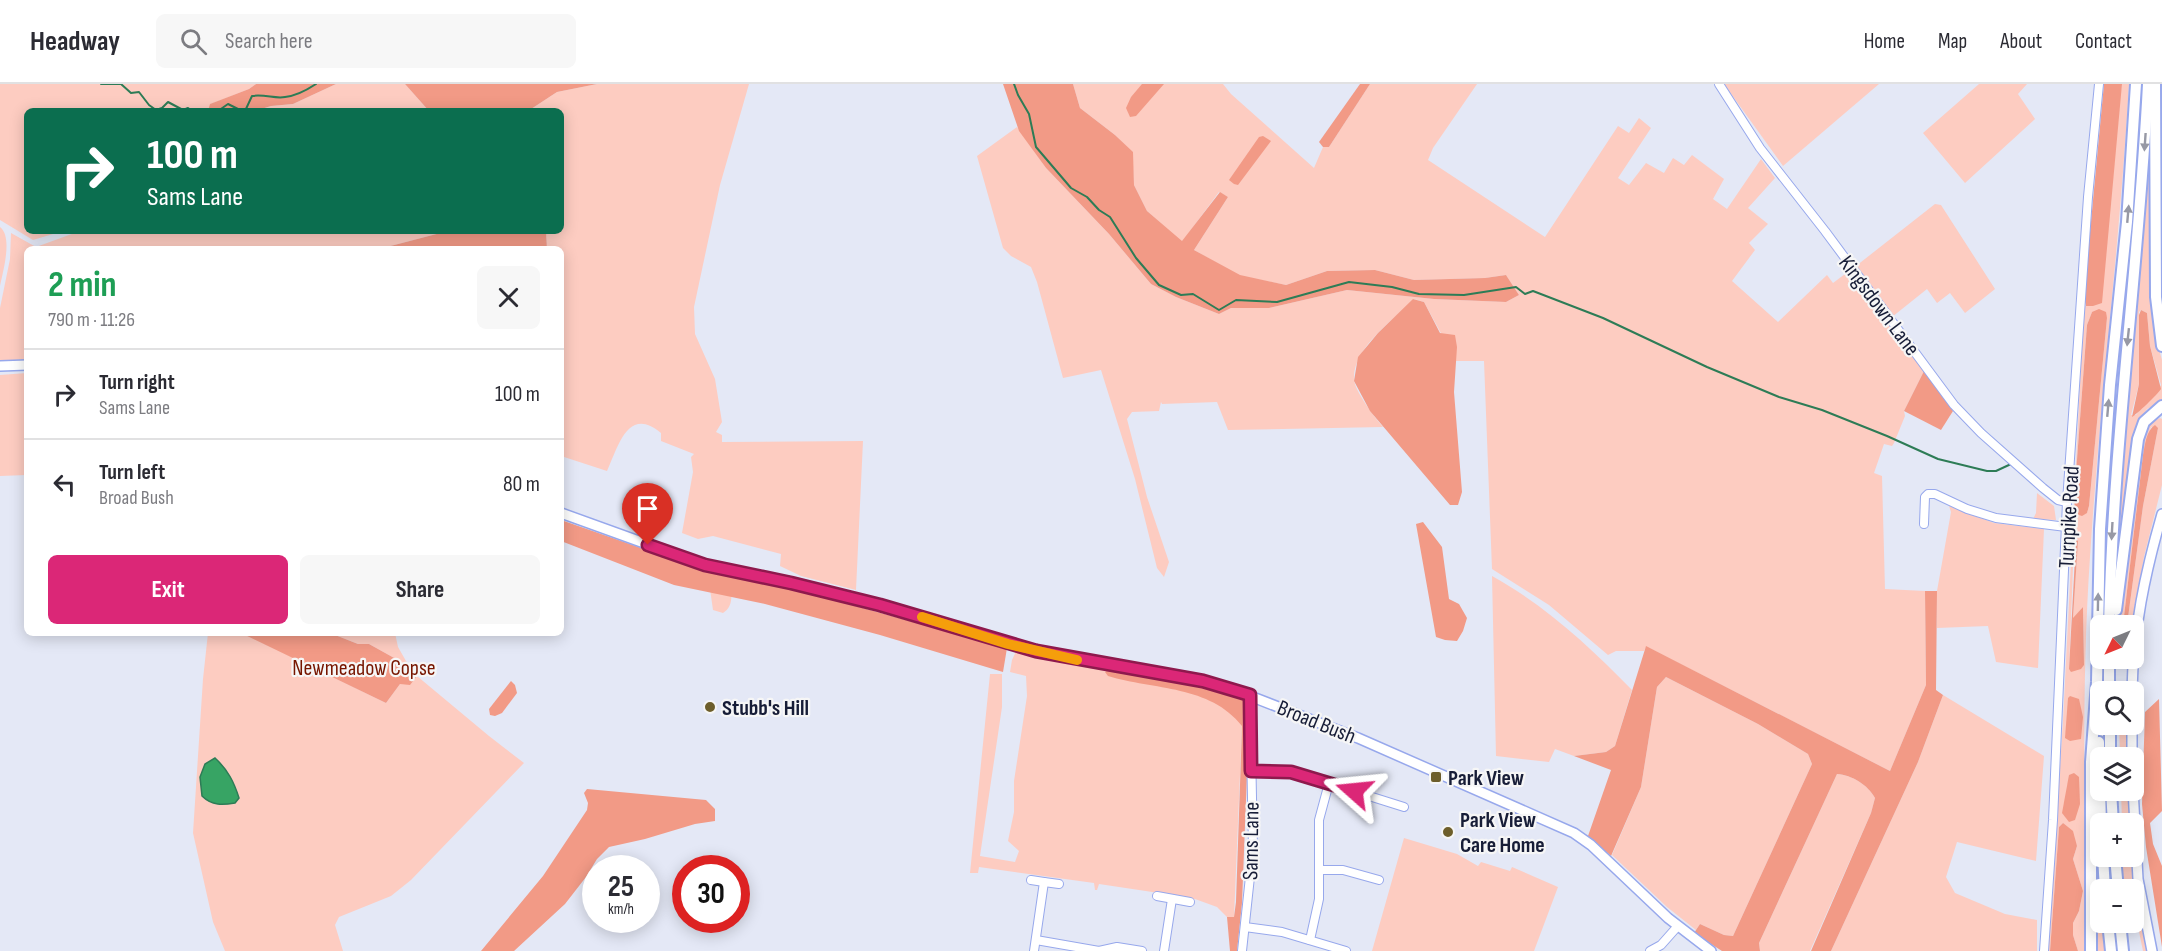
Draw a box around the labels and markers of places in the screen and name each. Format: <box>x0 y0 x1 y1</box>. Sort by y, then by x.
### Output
pin <box>622 483 673 545</box>
place label: Stubb's Hill <box>722 695 809 722</box>
marker: Stubb's Hill <box>703 700 717 714</box>
place label: Park View <box>1448 765 1524 792</box>
marker: Park View <box>1429 770 1443 784</box>
place label: Park View Care Home <box>1460 807 1545 859</box>
marker: Park View Care Home <box>1441 825 1455 839</box>

